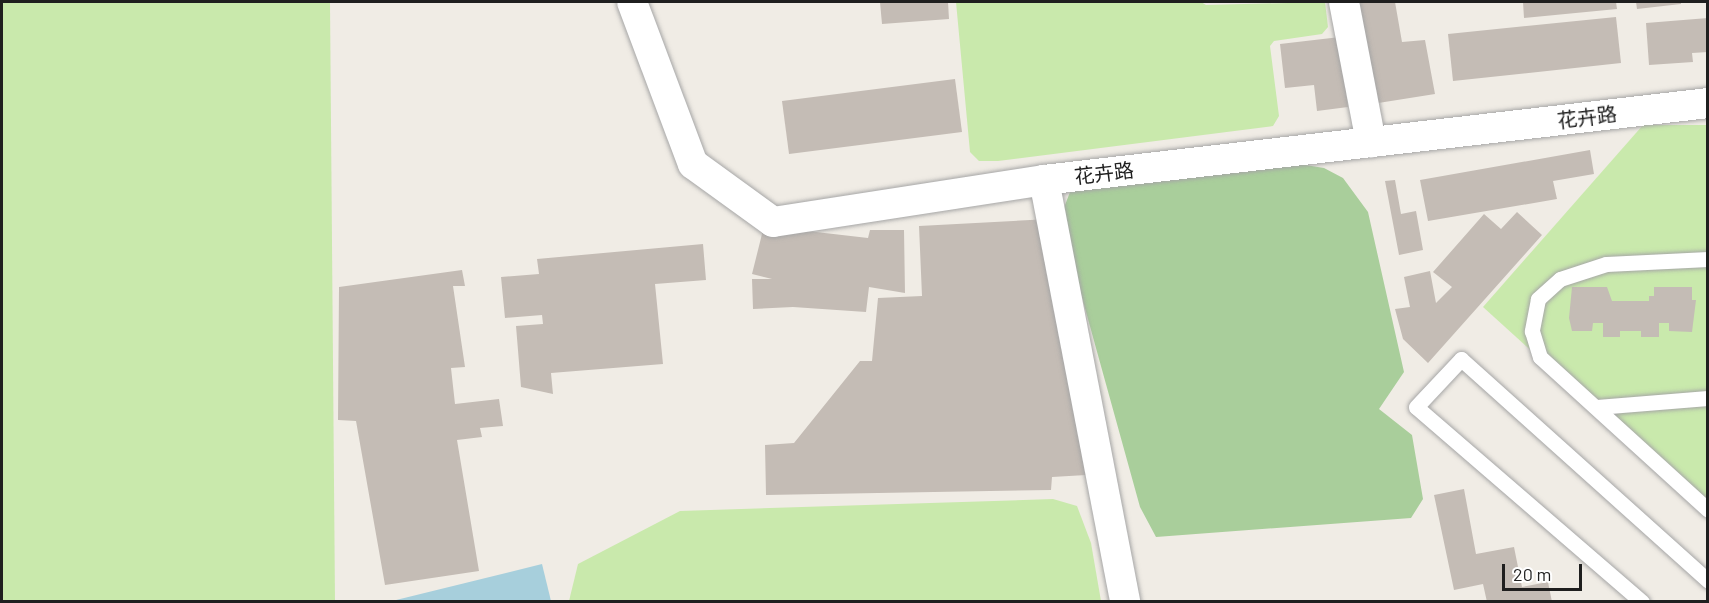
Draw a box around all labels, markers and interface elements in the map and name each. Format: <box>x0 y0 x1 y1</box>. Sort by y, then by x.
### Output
street label: 花卉路 <box>1556 101 1618 133</box>
street label: 花卉路 <box>1073 157 1135 189</box>
scale bar <box>1505 552 1584 590</box>
text: 20 m <box>1513 563 1551 585</box>

